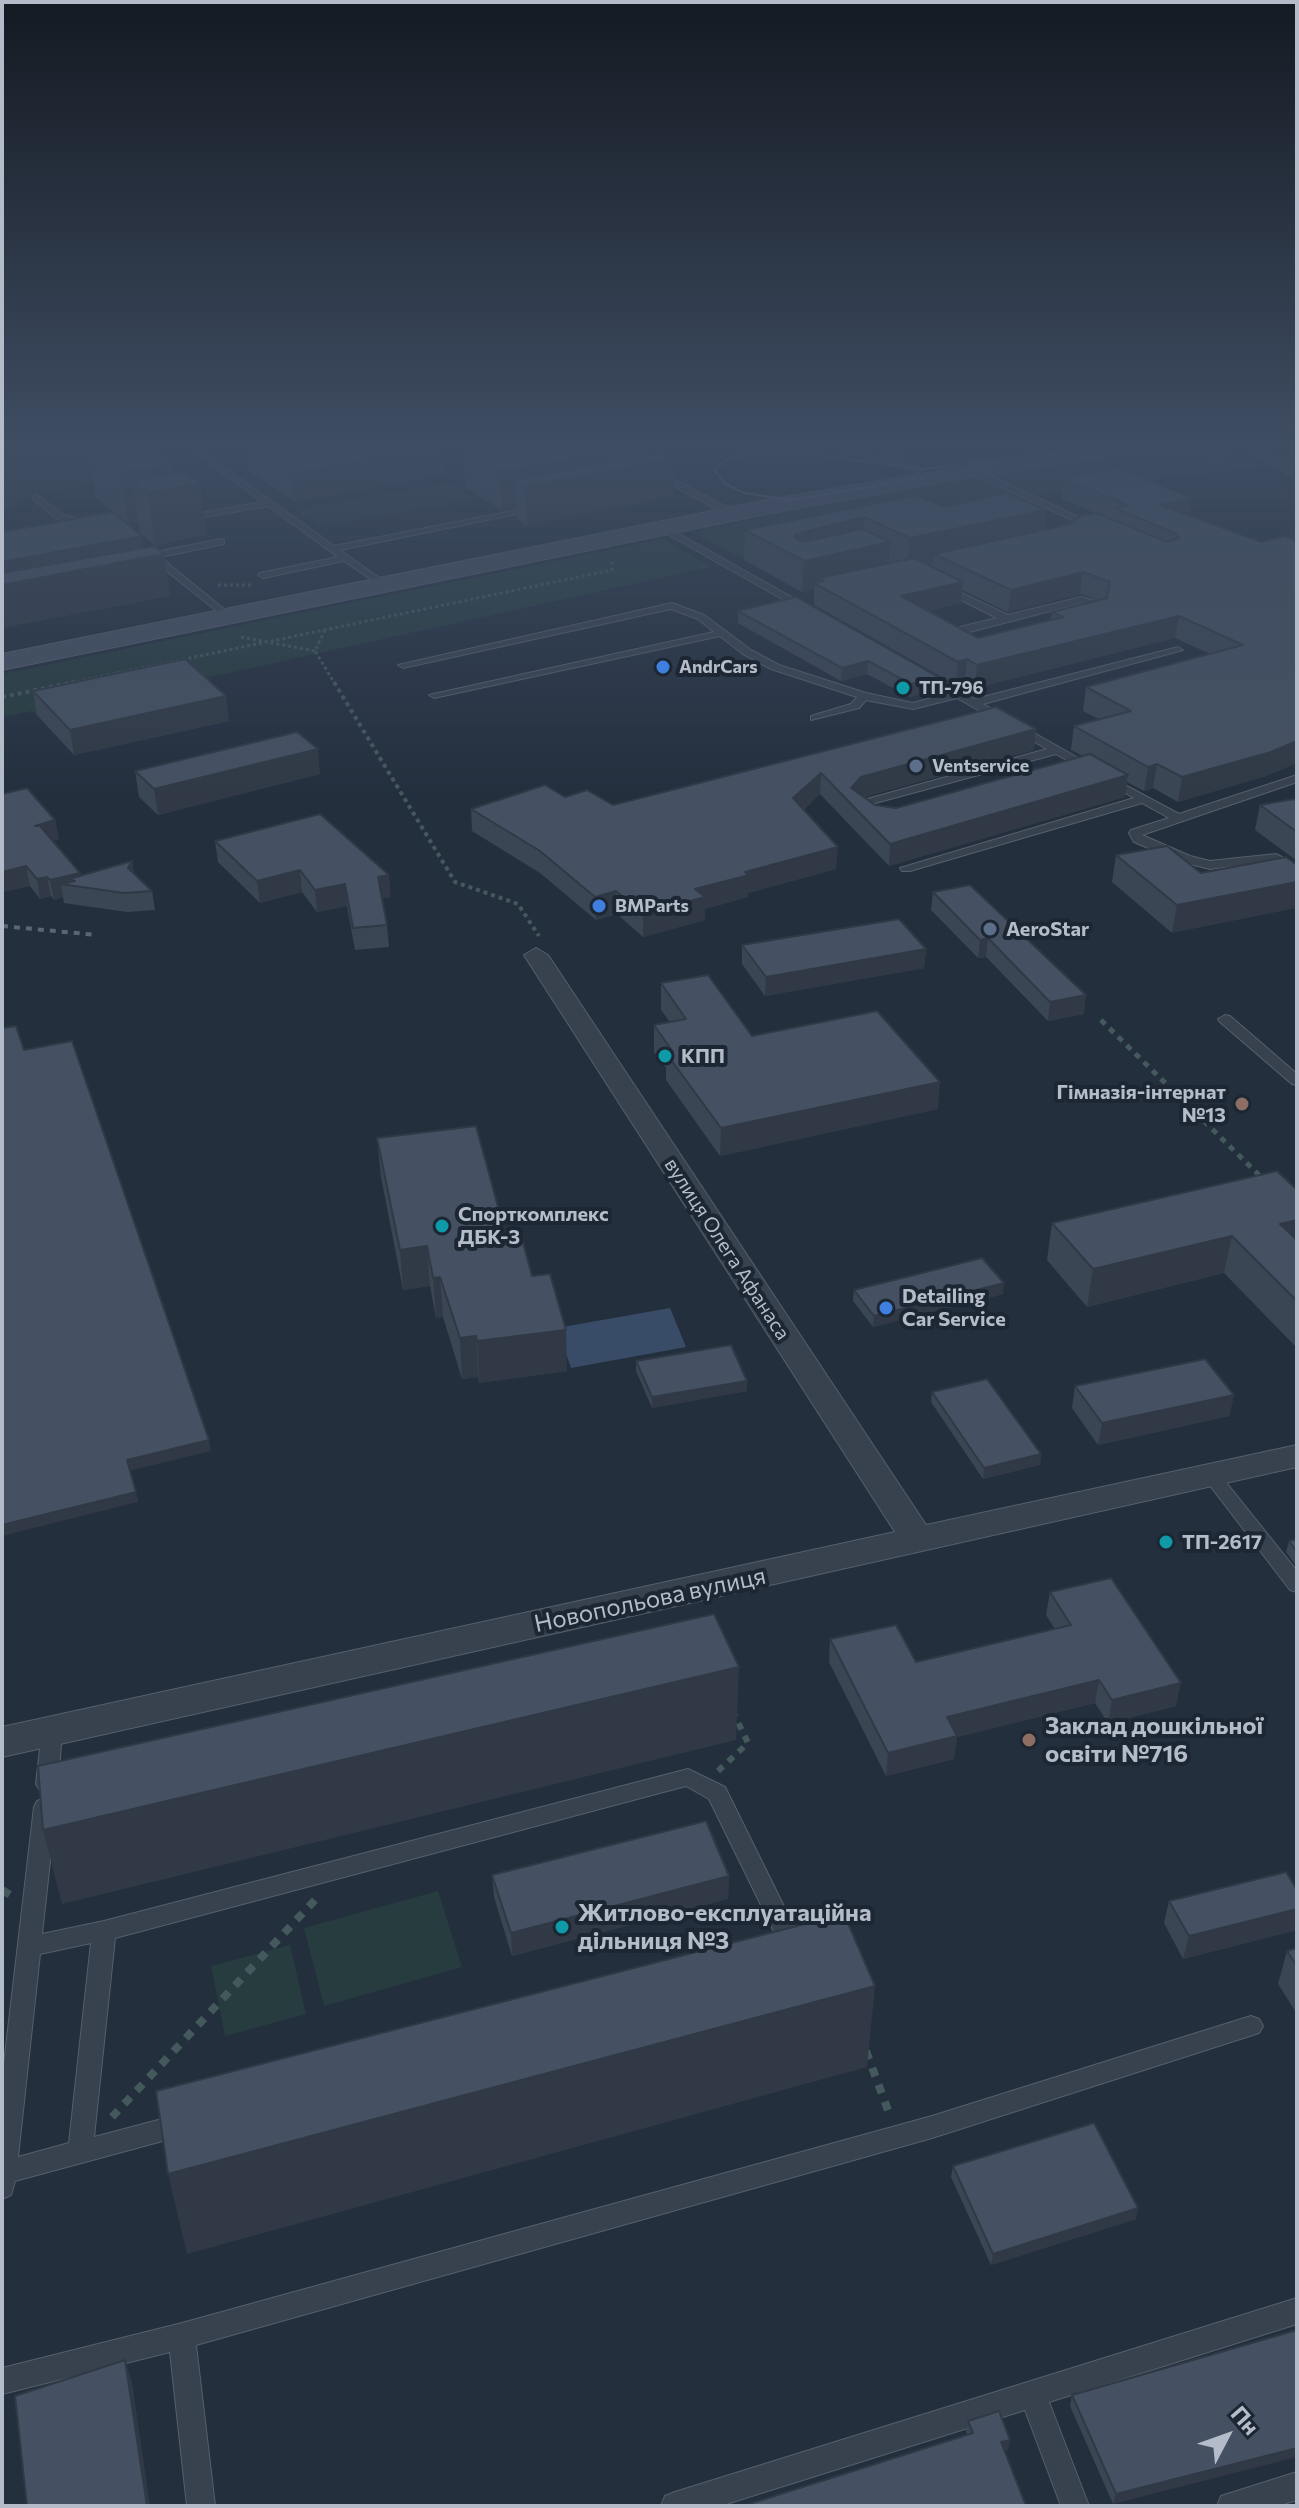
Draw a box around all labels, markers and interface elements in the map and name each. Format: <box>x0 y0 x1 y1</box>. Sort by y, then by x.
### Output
place label: AndrCars <box>679 656 758 678</box>
marker: AndrCars <box>654 658 672 676</box>
place label: ТП-796 <box>919 677 984 699</box>
marker: ТП-796 <box>894 679 912 697</box>
place label: Ventservice <box>932 755 1029 777</box>
marker: Ventservice <box>907 757 925 775</box>
place label: BMParts <box>615 895 689 917</box>
marker: BMParts <box>590 897 608 915</box>
place label: AeroStar <box>1006 917 1089 941</box>
marker: AeroStar <box>981 920 999 938</box>
place label: КПП <box>681 1044 725 1068</box>
marker: КПП <box>656 1047 674 1065</box>
place label: Гімназія-інтернат №13 <box>1057 1080 1226 1127</box>
marker: Гімназія-інтернат №13 <box>1233 1095 1251 1113</box>
street label: вулиця Олега Афанаса <box>659 1154 795 1344</box>
place label: Спорткомплекс ДБК-3 <box>458 1202 609 1249</box>
marker: Спорткомплекс ДБК-3 <box>433 1217 451 1235</box>
place label: Detailing Car Service <box>902 1284 1006 1331</box>
marker: Detailing Car Service <box>877 1299 895 1317</box>
place label: ТП-2617 <box>1182 1530 1262 1554</box>
marker: ТП-2617 <box>1157 1533 1175 1551</box>
street label: Новопольова вулиця <box>532 1561 768 1639</box>
place label: Заклад дошкільної освіти №716 <box>1045 1712 1263 1768</box>
marker: Заклад дошкільної освіти №716 <box>1020 1731 1038 1749</box>
place label: Житлово-експлуатаційна дільниця №3 <box>578 1899 872 1955</box>
marker: Житлово-експлуатаційна дільниця №3 <box>553 1918 571 1936</box>
north arrow <box>1187 2396 1267 2476</box>
text: Пн <box>1226 2400 1265 2440</box>

